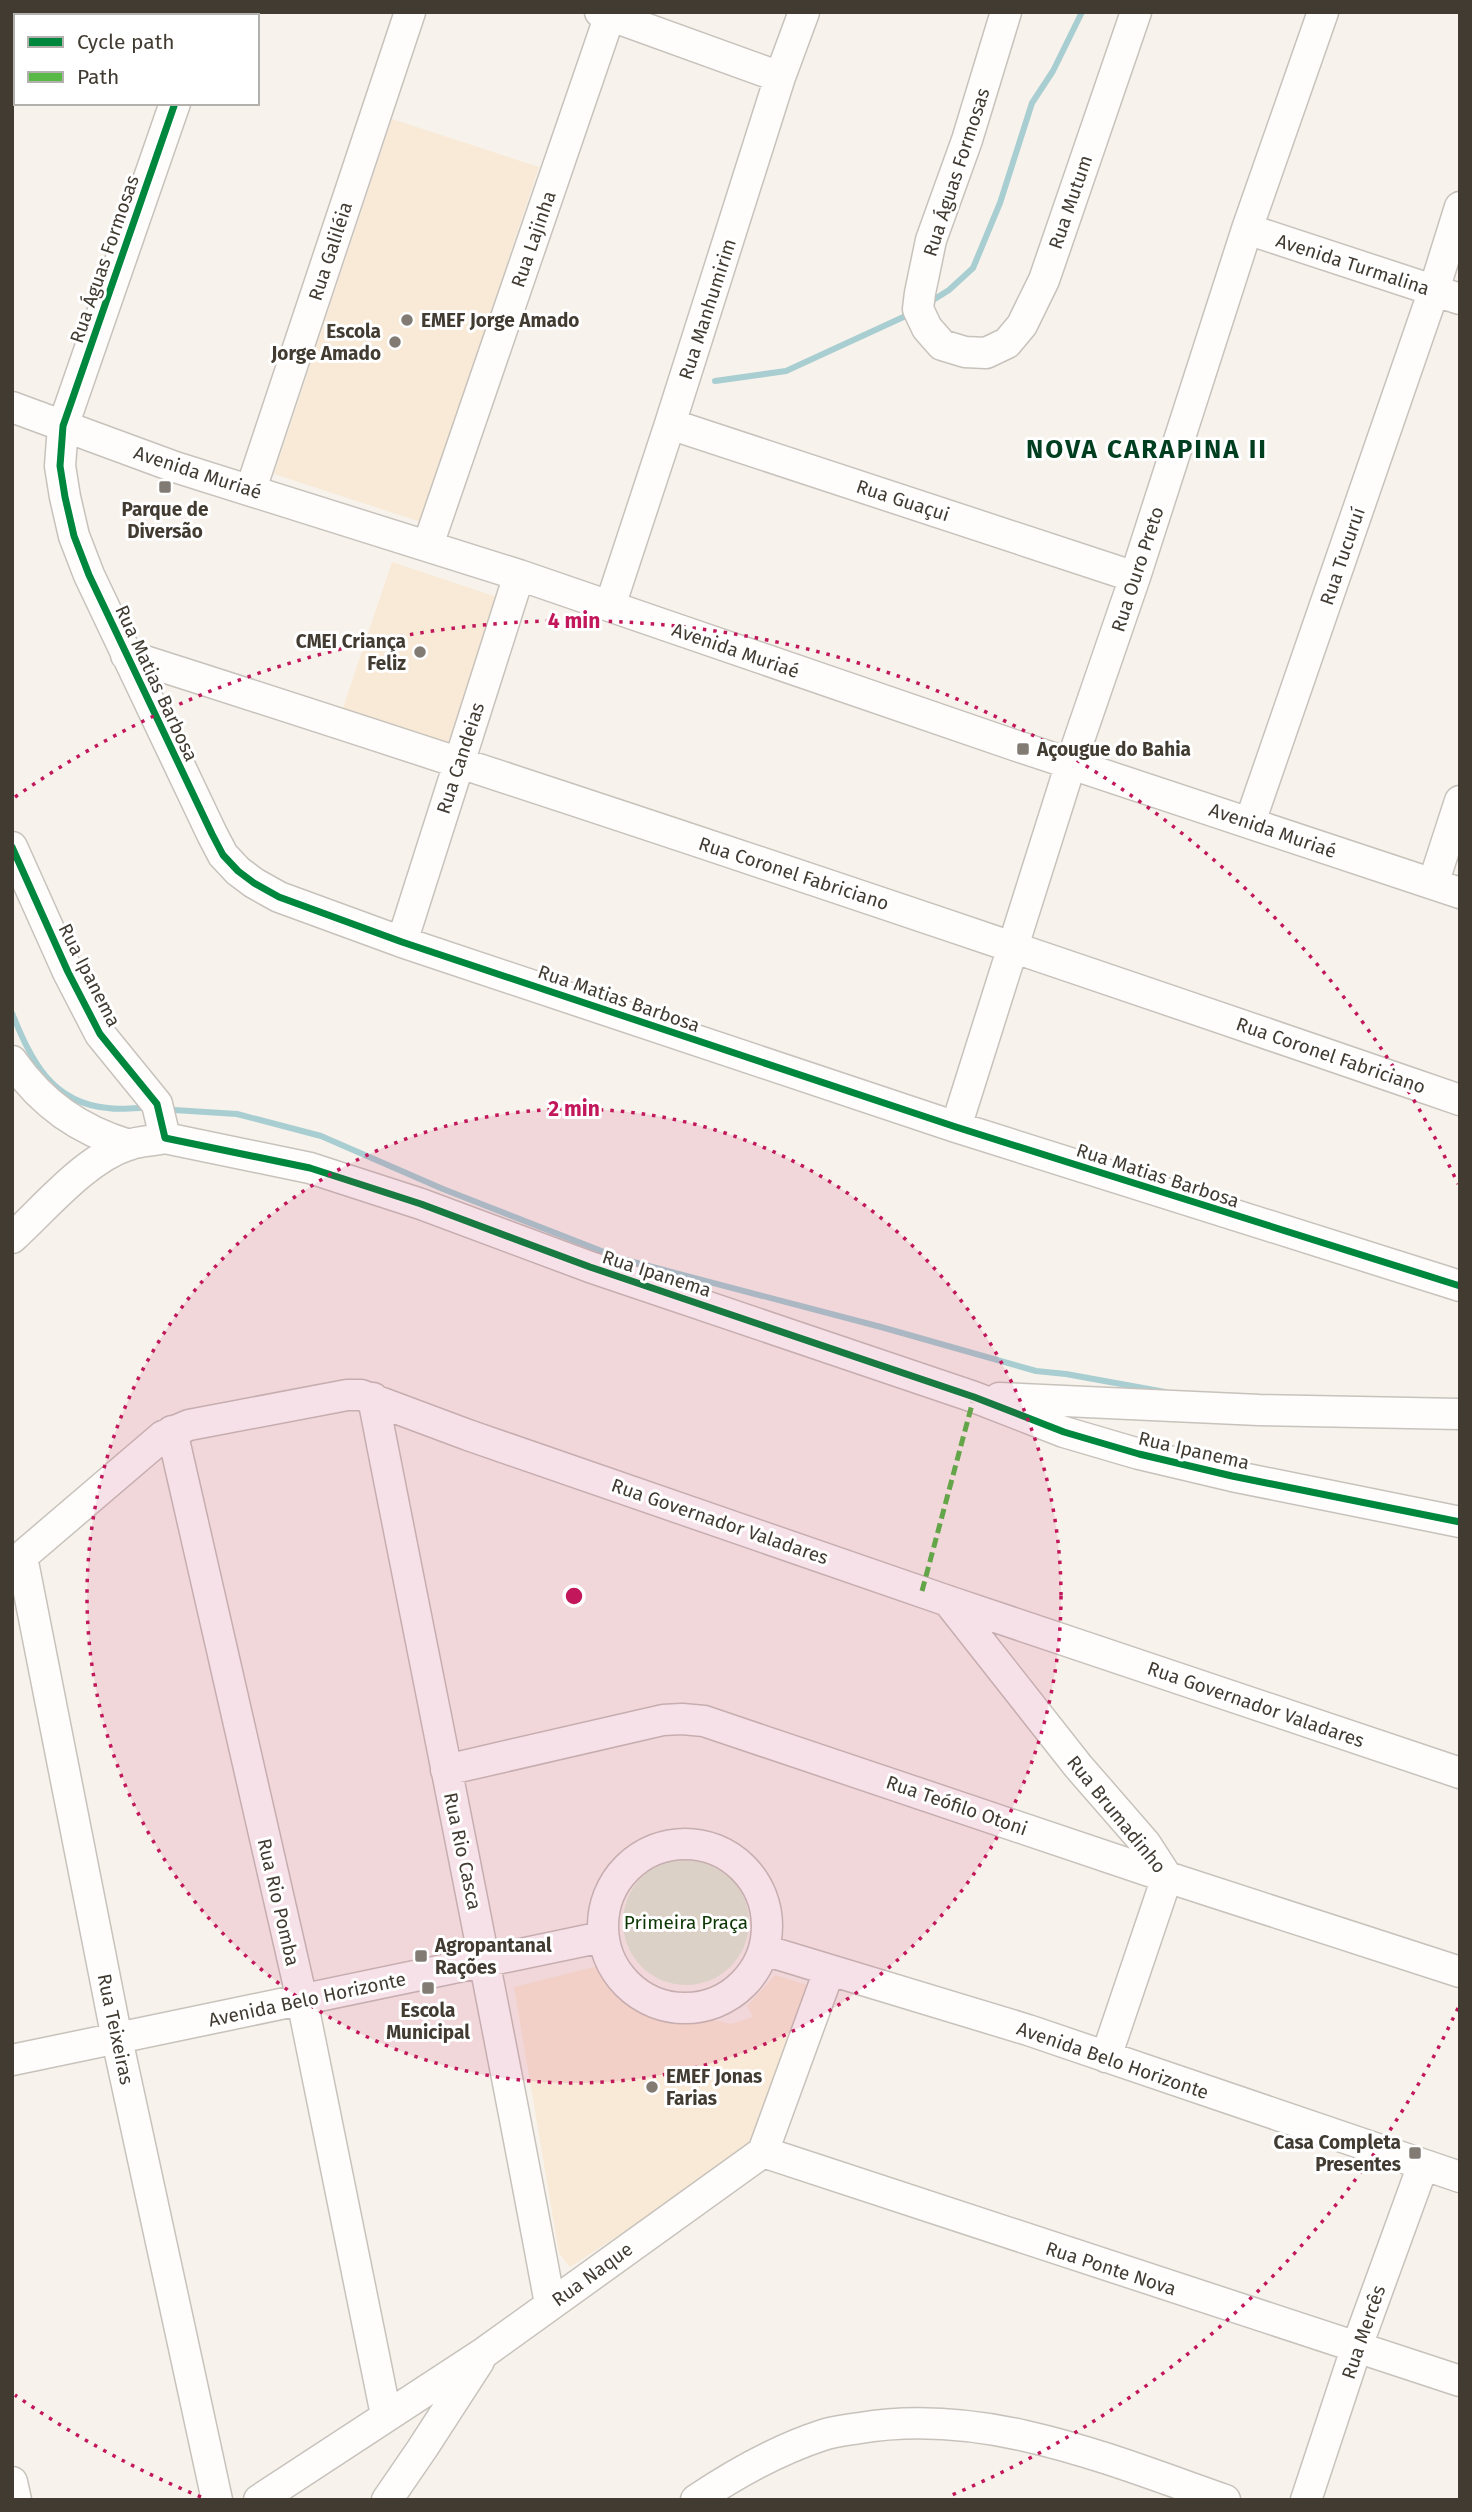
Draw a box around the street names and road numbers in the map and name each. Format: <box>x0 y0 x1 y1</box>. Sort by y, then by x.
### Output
street label: Rua Águas Formosas <box>918 85 995 259</box>
street label: Rua Mutum <box>1044 152 1097 252</box>
street label: Rua Águas Formosas <box>65 172 144 346</box>
street label: Rua Lajinha <box>506 188 561 290</box>
street label: Rua Galiléia <box>304 199 357 303</box>
street label: Avenida Turmalina <box>1273 229 1432 300</box>
street label: Rua Manhumirim <box>674 236 741 383</box>
street label: Avenida Muriaé <box>131 441 265 504</box>
street label: Rua Guaçui <box>853 475 952 526</box>
street label: Rua Ouro Preto <box>1106 504 1169 635</box>
street label: Rua Tucuruí <box>1315 504 1370 608</box>
street label: Rua Matias Barbosa <box>110 601 203 765</box>
street label: Avenida Muriaé <box>669 618 802 683</box>
street label: Rua Candeias <box>432 699 489 817</box>
street label: Avenida Muriaé <box>1206 798 1339 863</box>
street label: Rua Coronel Fabriciano <box>696 832 892 915</box>
street label: Rua Ipanema <box>54 920 125 1031</box>
street label: Rua Matias Barbosa <box>535 960 703 1037</box>
street label: Rua Coronel Fabriciano <box>1233 1012 1429 1099</box>
street label: Rua Matias Barbosa <box>1073 1138 1242 1213</box>
street label: Rua Ipanema <box>600 1245 714 1302</box>
street label: Rua Ipanema <box>1136 1427 1252 1474</box>
street label: Rua Governador Valadares <box>608 1474 831 1569</box>
street label: Rua Governador Valadares <box>1144 1657 1367 1752</box>
street label: Rua Brumadinho <box>1062 1751 1171 1878</box>
street label: Rua Teófilo Otoni <box>883 1771 1031 1840</box>
street label: Rua Rio Casca <box>439 1790 486 1912</box>
street label: Rua Rio Pomba <box>253 1836 304 1968</box>
street label: Avenida Belo Horizonte <box>206 1967 408 2032</box>
street label: Rua Teixeiras <box>93 1972 139 2087</box>
street label: Avenida Belo Horizonte <box>1014 2017 1212 2104</box>
street label: Rua Naque <box>548 2237 637 2311</box>
street label: Rua Ponte Nova <box>1043 2237 1179 2300</box>
street label: Rua Mercês <box>1337 2282 1390 2382</box>

